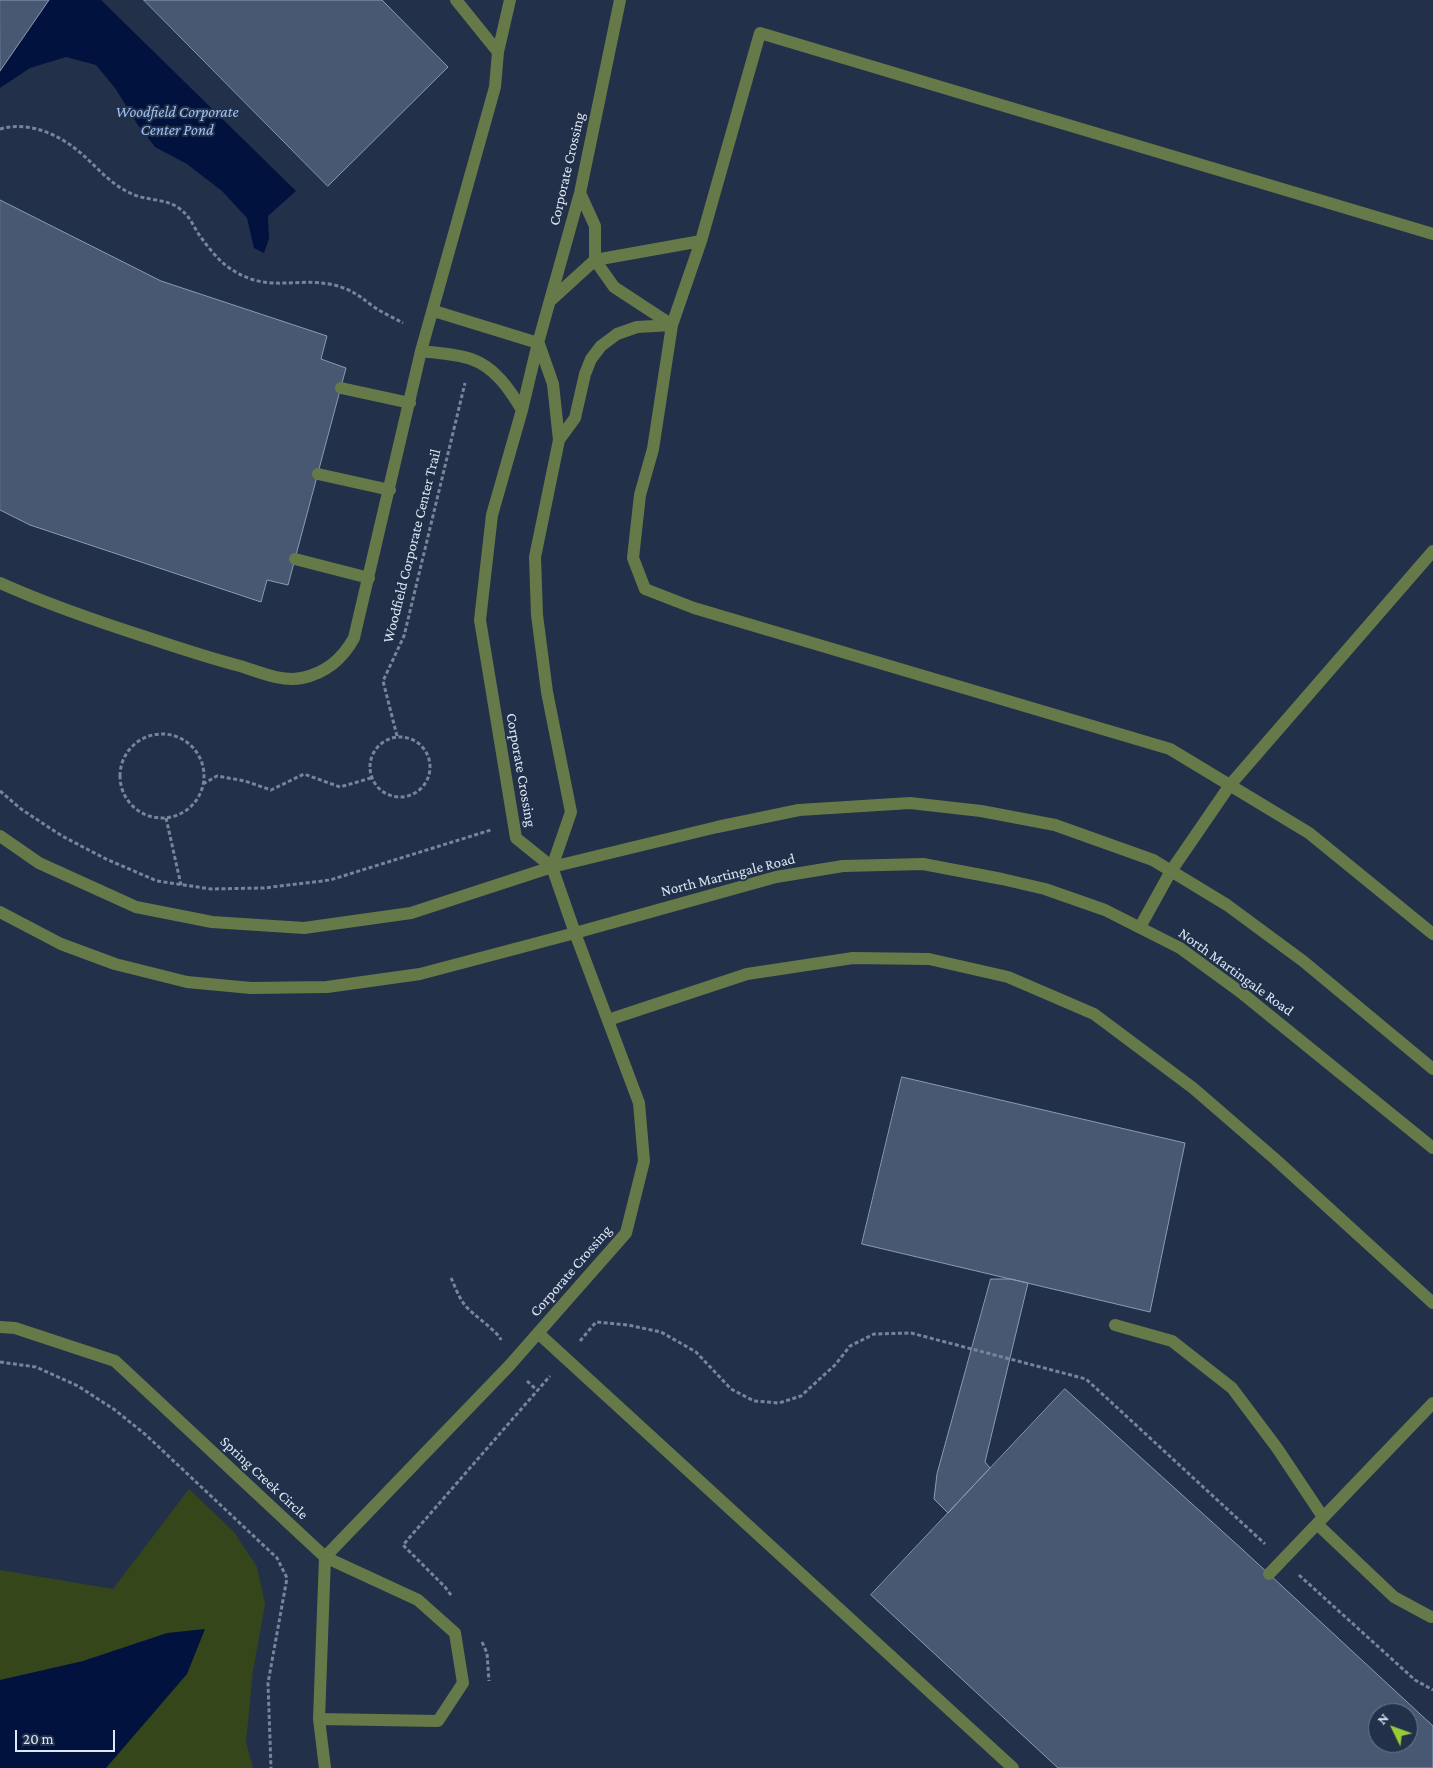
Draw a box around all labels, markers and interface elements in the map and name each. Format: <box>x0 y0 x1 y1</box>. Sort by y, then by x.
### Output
water label: Woodfield Corporate Center Pond <box>115 102 239 140</box>
street label: Corporate Crossing <box>545 111 589 227</box>
street label: Woodfield Corporate Center Trail <box>379 447 445 645</box>
street label: Corporate Crossing <box>502 712 540 828</box>
street label: North Martingale Road <box>659 850 797 900</box>
street label: North Martingale Road <box>1175 924 1297 1020</box>
street label: Corporate Crossing <box>526 1222 616 1320</box>
street label: Spring Creek Circle <box>216 1433 312 1523</box>
north arrow <box>1368 1703 1418 1753</box>
text: N <box>1373 1710 1392 1728</box>
scale bar <box>18 1720 118 1752</box>
text: 20 m <box>23 1731 54 1747</box>

